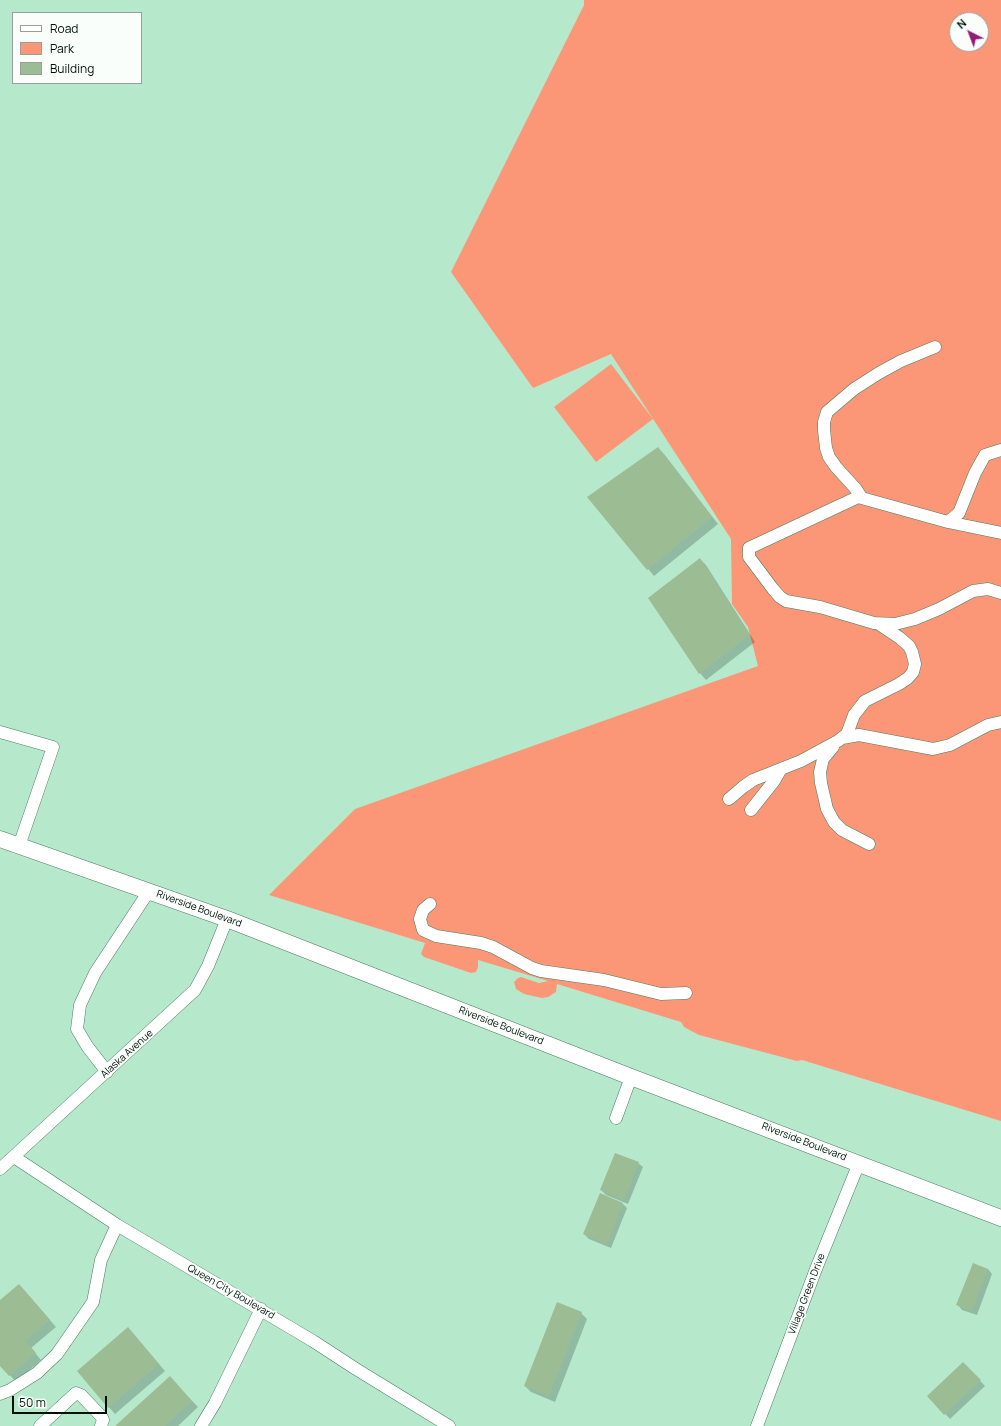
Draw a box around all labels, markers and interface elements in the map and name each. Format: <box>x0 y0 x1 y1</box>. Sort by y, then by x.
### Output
legend <box>12 12 142 84</box>
north arrow <box>949 12 989 52</box>
text: N <box>953 15 969 32</box>
text: Road <box>50 20 78 37</box>
text: Park <box>50 40 74 57</box>
text: Building <box>50 60 94 77</box>
street label: Riverside Boulevard <box>155 888 243 930</box>
street label: Riverside Boulevard <box>457 1004 545 1048</box>
street label: Alaska Avenue <box>98 1027 156 1081</box>
street label: Riverside Boulevard <box>760 1120 848 1164</box>
street label: Village Green Drive <box>786 1252 828 1336</box>
street label: Queen City Boulevard <box>185 1262 277 1322</box>
scale bar <box>14 1388 109 1414</box>
text: 50 m <box>19 1394 46 1411</box>

